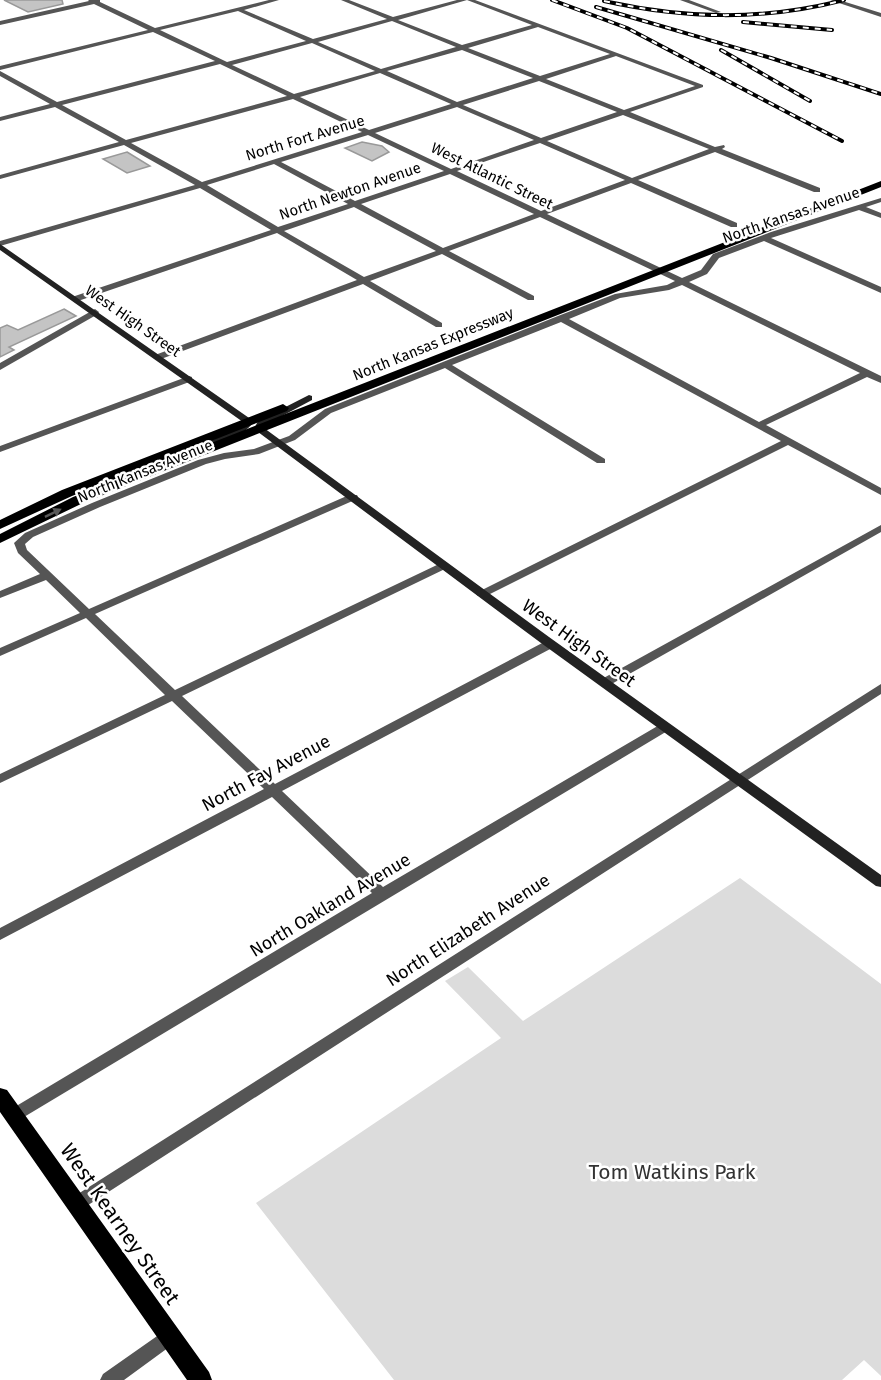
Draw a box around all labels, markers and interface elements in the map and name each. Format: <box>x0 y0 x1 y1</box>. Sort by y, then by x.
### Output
street label: North Fort Avenue <box>243 111 367 165</box>
street label: West Atlantic Street <box>428 139 556 214</box>
street label: North Newton Avenue <box>277 158 423 224</box>
street label: North Kansas Avenue <box>720 183 862 247</box>
street label: West High Street <box>82 281 185 361</box>
street label: North Kansas Expressway <box>350 303 517 385</box>
street label: North Kansas Avenue <box>75 436 215 506</box>
one-way arrow <box>44 508 61 518</box>
street label: West High Street <box>518 594 640 692</box>
street label: North Fay Avenue <box>198 730 334 816</box>
street label: North Oakland Avenue <box>246 848 414 962</box>
street label: North Elizabeth Avenue <box>382 869 554 991</box>
street label: West Kearney Street <box>55 1138 186 1310</box>
park label: Tom Watkins Park <box>589 1159 756 1185</box>

